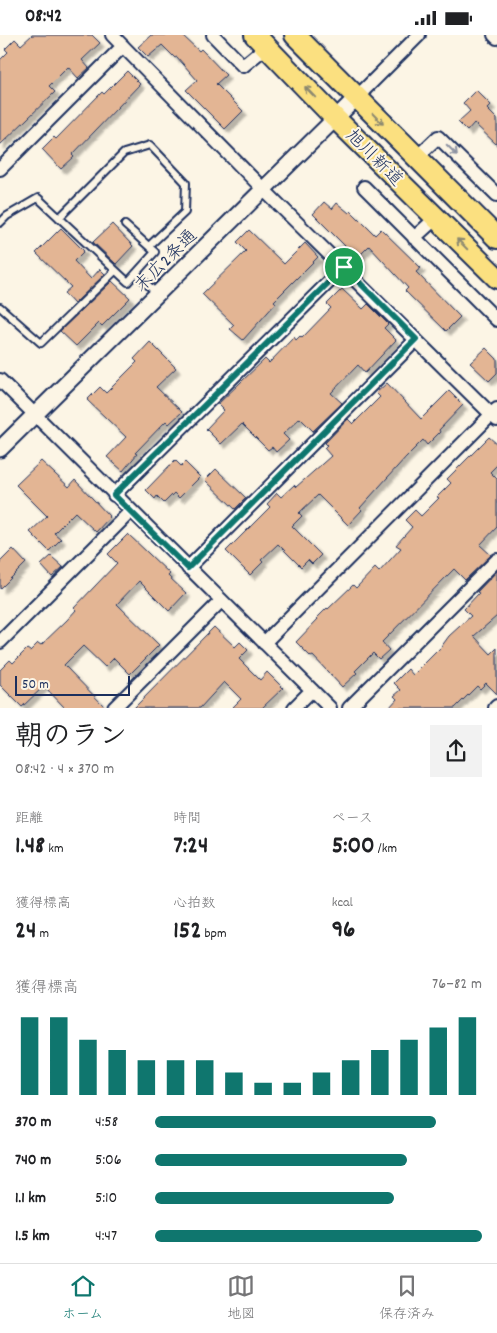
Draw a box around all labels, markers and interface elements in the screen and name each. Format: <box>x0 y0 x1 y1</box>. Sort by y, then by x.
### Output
text: 08:42 <box>25 4 62 31</box>
one-way arrow <box>304 86 316 98</box>
one-way arrow <box>372 113 384 126</box>
street label: 旭川新道 <box>339 124 408 193</box>
one-way arrow <box>446 144 458 156</box>
street label: 末広2条通 <box>130 225 204 299</box>
one-way arrow <box>456 238 469 250</box>
pin <box>323 246 365 288</box>
icon: arrive <box>330 253 358 281</box>
scale bar <box>15 673 130 696</box>
text: 50 m <box>22 675 49 695</box>
text: 朝のラン <box>15 719 127 759</box>
button: share <box>430 725 482 777</box>
text: 08:42 · 4 × 370 m <box>15 758 114 781</box>
text: 距離 <box>15 809 43 829</box>
text: 時間 <box>173 809 201 829</box>
text: ペース <box>332 809 373 829</box>
text: 1.48 <box>15 829 45 865</box>
text: 7:24 <box>173 829 208 865</box>
text: 5:00 <box>332 829 375 865</box>
text: km <box>45 839 64 859</box>
text: /km <box>375 839 397 859</box>
text: kcal <box>332 893 353 913</box>
text: 獲得標高 <box>15 894 71 914</box>
text: 心拍数 <box>173 894 215 914</box>
text: 96 <box>332 913 355 949</box>
text: 24 <box>15 914 36 950</box>
text: 152 <box>173 914 201 950</box>
text: m <box>36 924 49 944</box>
text: bpm <box>201 924 227 944</box>
text: 76–82 m <box>432 973 482 996</box>
text: 獲得標高 <box>15 977 79 1000</box>
text: 370 m <box>15 1111 52 1134</box>
text: 4:58 <box>95 1111 118 1134</box>
text: 740 m <box>15 1149 51 1172</box>
text: 5:06 <box>95 1149 122 1172</box>
text: 1.1 km <box>15 1187 46 1210</box>
text: 5:10 <box>95 1187 117 1210</box>
text: 1.5 km <box>15 1225 50 1248</box>
text: 4:47 <box>95 1225 117 1248</box>
tab: ホーム <box>62 1272 103 1325</box>
tab: 地図 <box>227 1272 255 1325</box>
tab: 保存済み <box>379 1272 435 1325</box>

